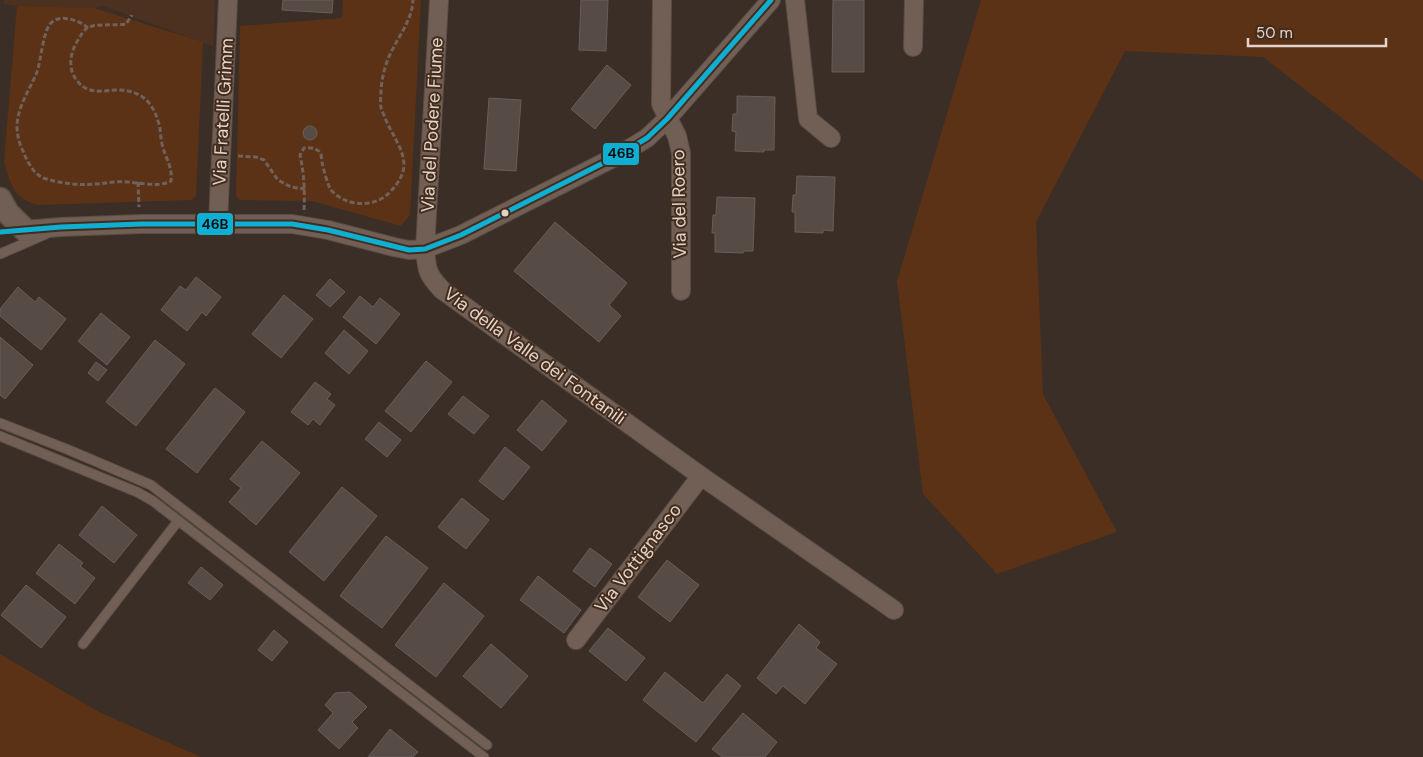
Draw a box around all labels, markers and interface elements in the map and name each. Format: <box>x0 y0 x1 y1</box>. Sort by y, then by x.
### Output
scale bar <box>1248 15 1386 47</box>
text: 50 m <box>1256 23 1293 43</box>
street label: Via del Podere Fiume <box>415 37 449 213</box>
street label: Via Fratelli Grimm <box>207 38 239 186</box>
line badge: 46B <box>602 142 640 166</box>
text: 46B <box>608 144 635 162</box>
street label: Via del Roero <box>666 149 692 259</box>
unlabelled marker <box>500 208 510 218</box>
line badge: 46B <box>196 212 234 236</box>
text: 46B <box>202 215 229 233</box>
street label: Via della Valle dei Fontanili <box>439 282 631 430</box>
street label: Via Vottignasco <box>589 499 687 617</box>

